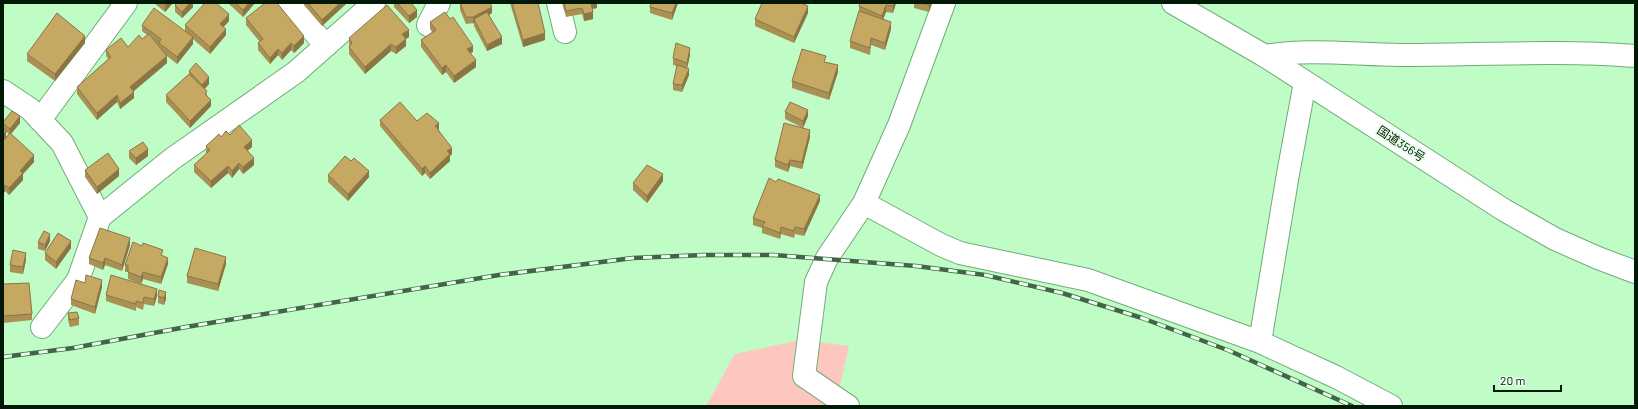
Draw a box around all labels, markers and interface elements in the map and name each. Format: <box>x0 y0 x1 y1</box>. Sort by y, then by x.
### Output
street label: 国道356号 <box>1375 122 1428 164</box>
scale bar <box>1494 367 1561 393</box>
text: 20 m <box>1500 373 1526 387</box>

